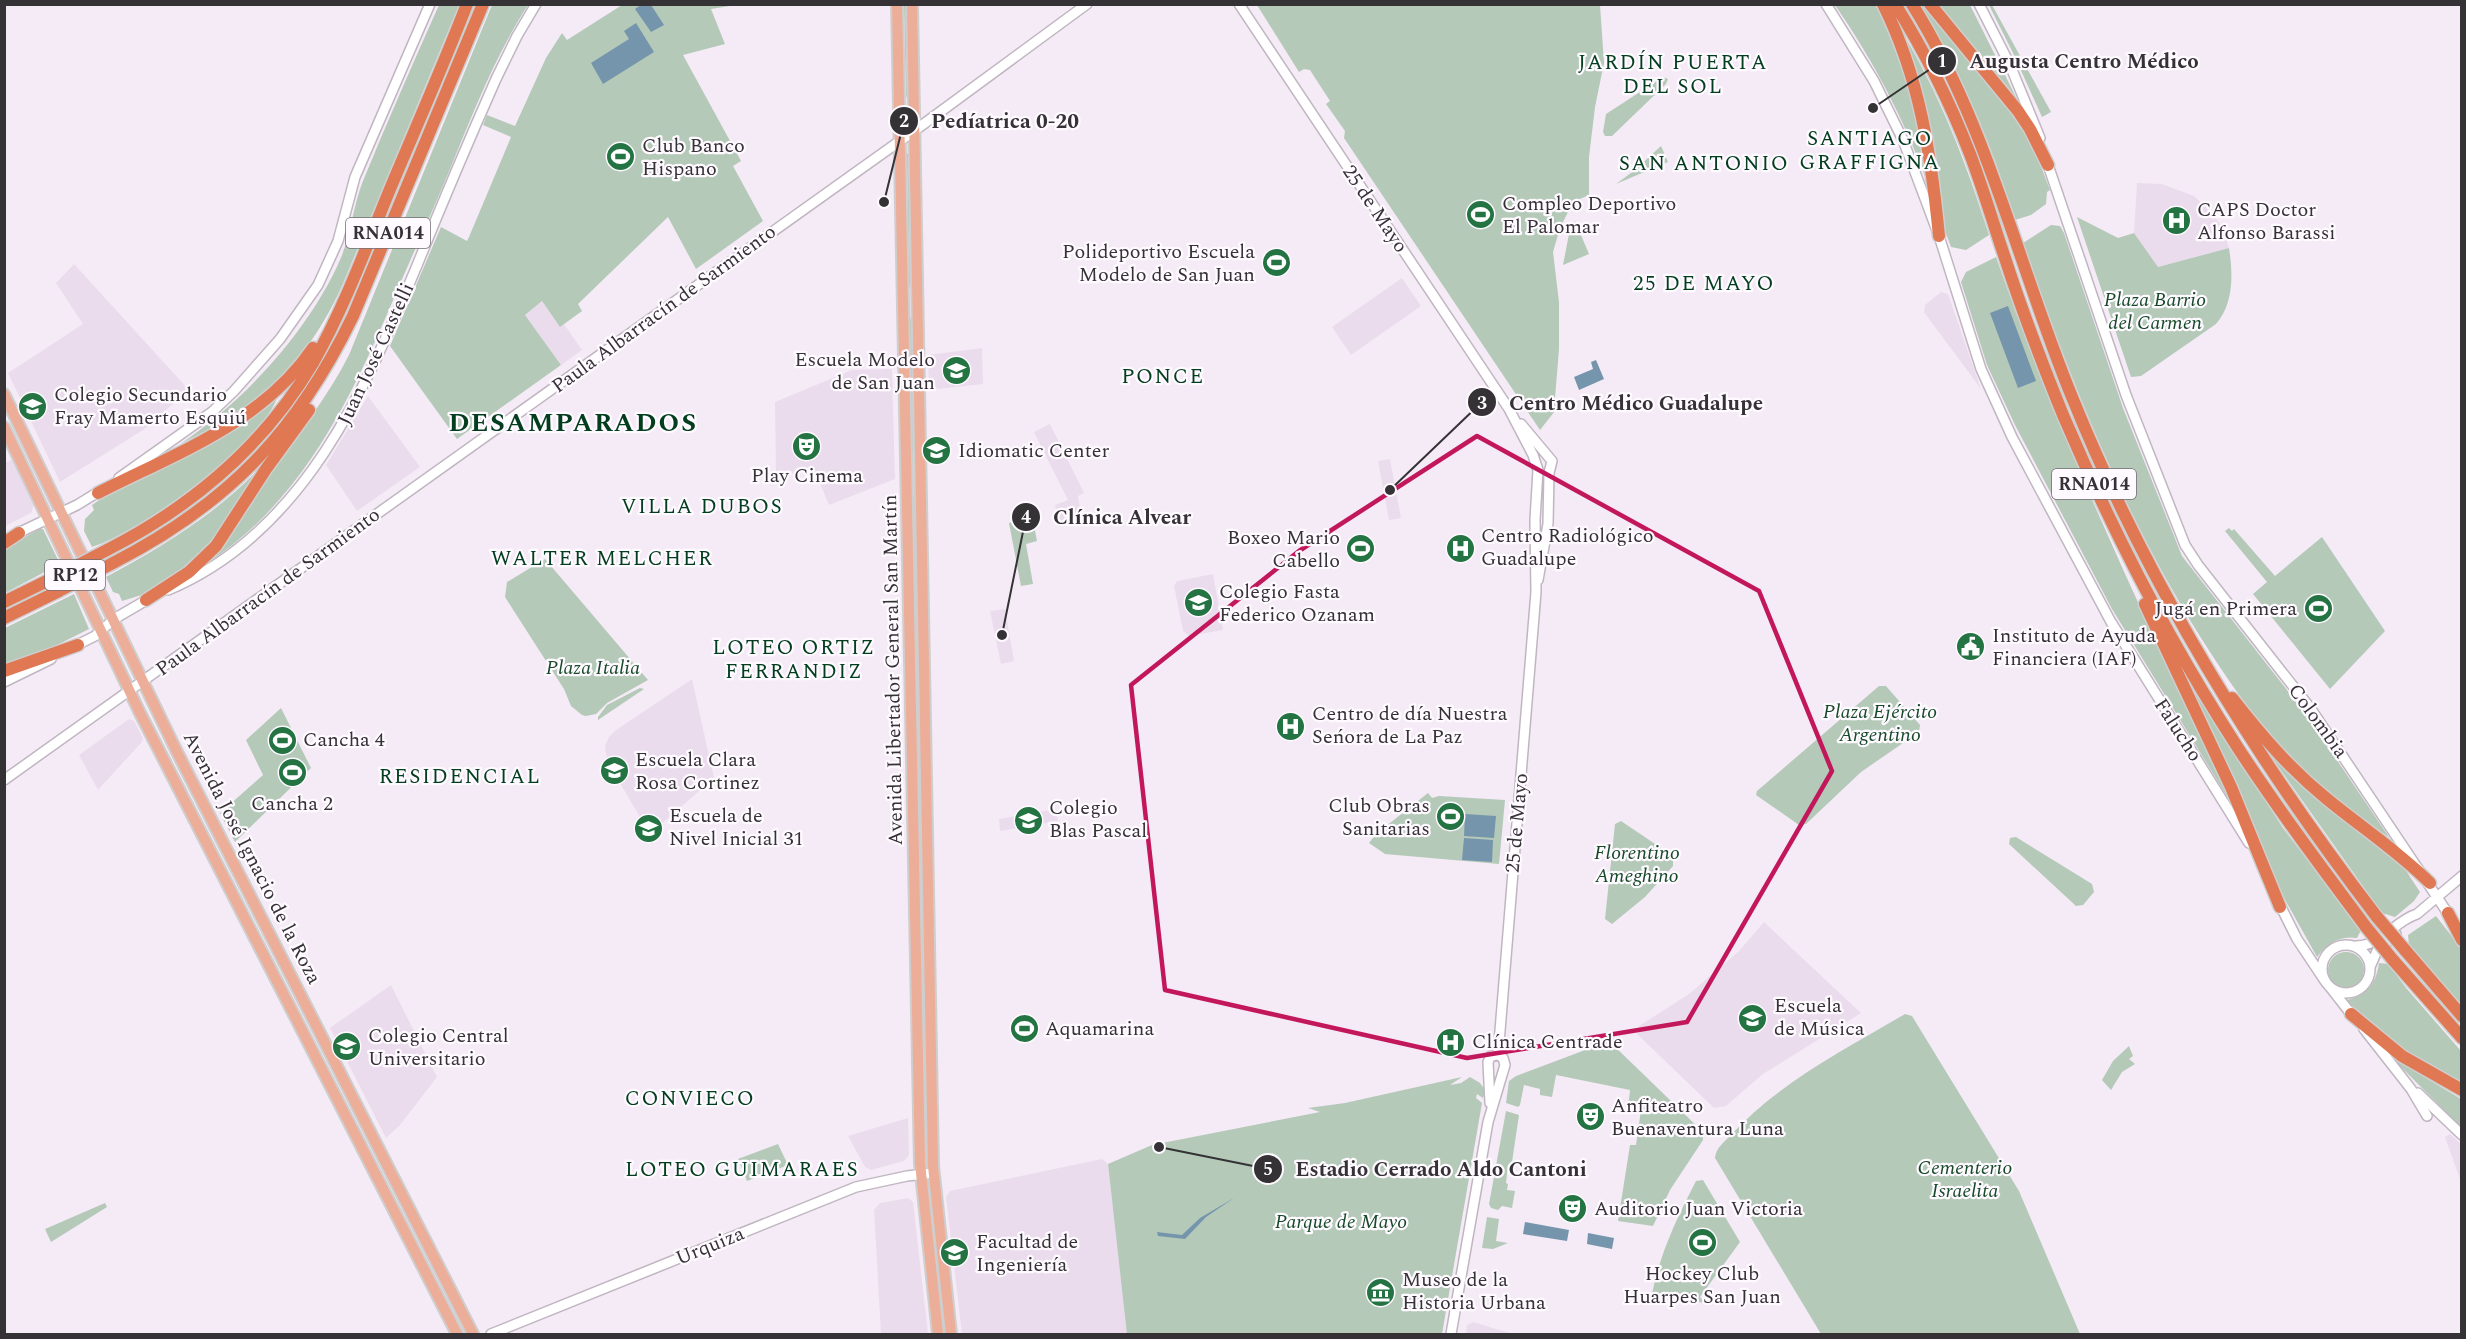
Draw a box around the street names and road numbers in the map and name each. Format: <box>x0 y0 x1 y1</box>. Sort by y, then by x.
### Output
street label: 25 de Mayo <box>1335 159 1415 259</box>
street label: Paula Albarracín de Sarmiento <box>545 217 783 401</box>
road number: RNA014 <box>346 218 430 248</box>
street label: Juan José Castelli <box>330 278 422 430</box>
road number: RNA014 <box>2052 469 2136 499</box>
street label: Avenida Libertador General San Martín <box>875 494 911 846</box>
street label: Paula Albarracín de Sarmiento <box>149 500 387 684</box>
road number: RP12 <box>45 560 105 590</box>
street label: Colombia <box>2281 677 2356 765</box>
street label: Falucho <box>2146 692 2210 768</box>
street label: Avenida José Ignacio de la Roza <box>175 726 329 990</box>
street label: 25 de Mayo <box>1498 772 1536 874</box>
street label: Urquiza <box>671 1219 749 1273</box>

